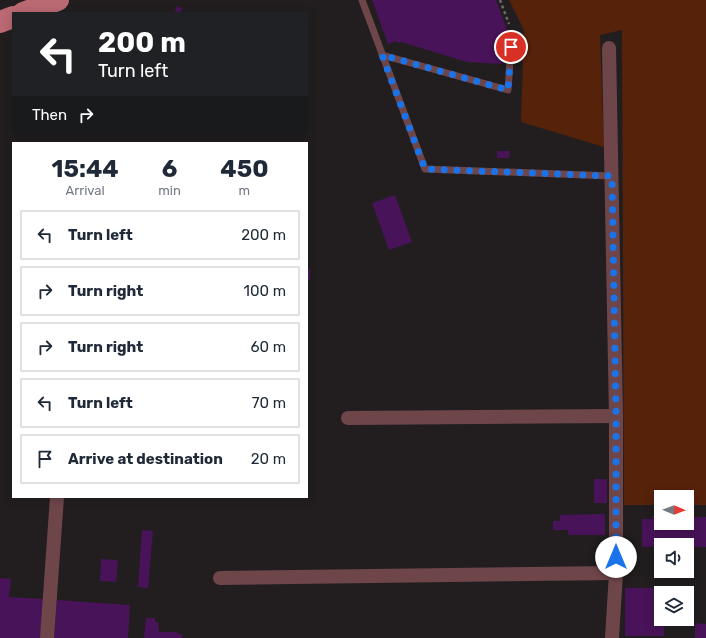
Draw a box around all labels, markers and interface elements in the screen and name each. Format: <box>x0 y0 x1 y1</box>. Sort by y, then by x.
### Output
text: 200 m <box>98 26 186 59</box>
icon: left <box>32 28 84 80</box>
pin <box>494 30 528 64</box>
icon: arrive <box>500 36 522 58</box>
text: Turn left <box>98 60 168 82</box>
icon: right <box>75 104 97 126</box>
text: Then <box>32 106 67 124</box>
text: 15:44 <box>51 155 119 183</box>
text: 6 <box>162 155 177 183</box>
text: 450 <box>220 155 269 183</box>
text: Arrival <box>66 183 105 198</box>
text: min <box>158 183 181 198</box>
text: m <box>239 183 250 198</box>
icon: left <box>34 224 56 246</box>
text: Turn left <box>68 226 133 244</box>
text: 200 m <box>241 226 286 244</box>
icon: right <box>34 280 56 302</box>
text: Turn right <box>68 282 143 300</box>
text: 100 m <box>244 282 286 300</box>
icon: right <box>34 336 56 358</box>
text: Turn right <box>68 338 143 356</box>
text: 60 m <box>250 338 286 356</box>
icon: left <box>34 392 56 414</box>
text: Turn left <box>68 394 133 412</box>
text: 70 m <box>252 394 286 412</box>
icon: arrive <box>34 448 56 470</box>
text: Arrive at destination <box>68 450 223 468</box>
text: 20 m <box>251 450 286 468</box>
north arrow <box>654 490 694 530</box>
map controls <box>654 490 694 626</box>
position arrow <box>595 536 637 578</box>
button: sound <box>654 538 694 578</box>
button: layers <box>654 586 694 626</box>

